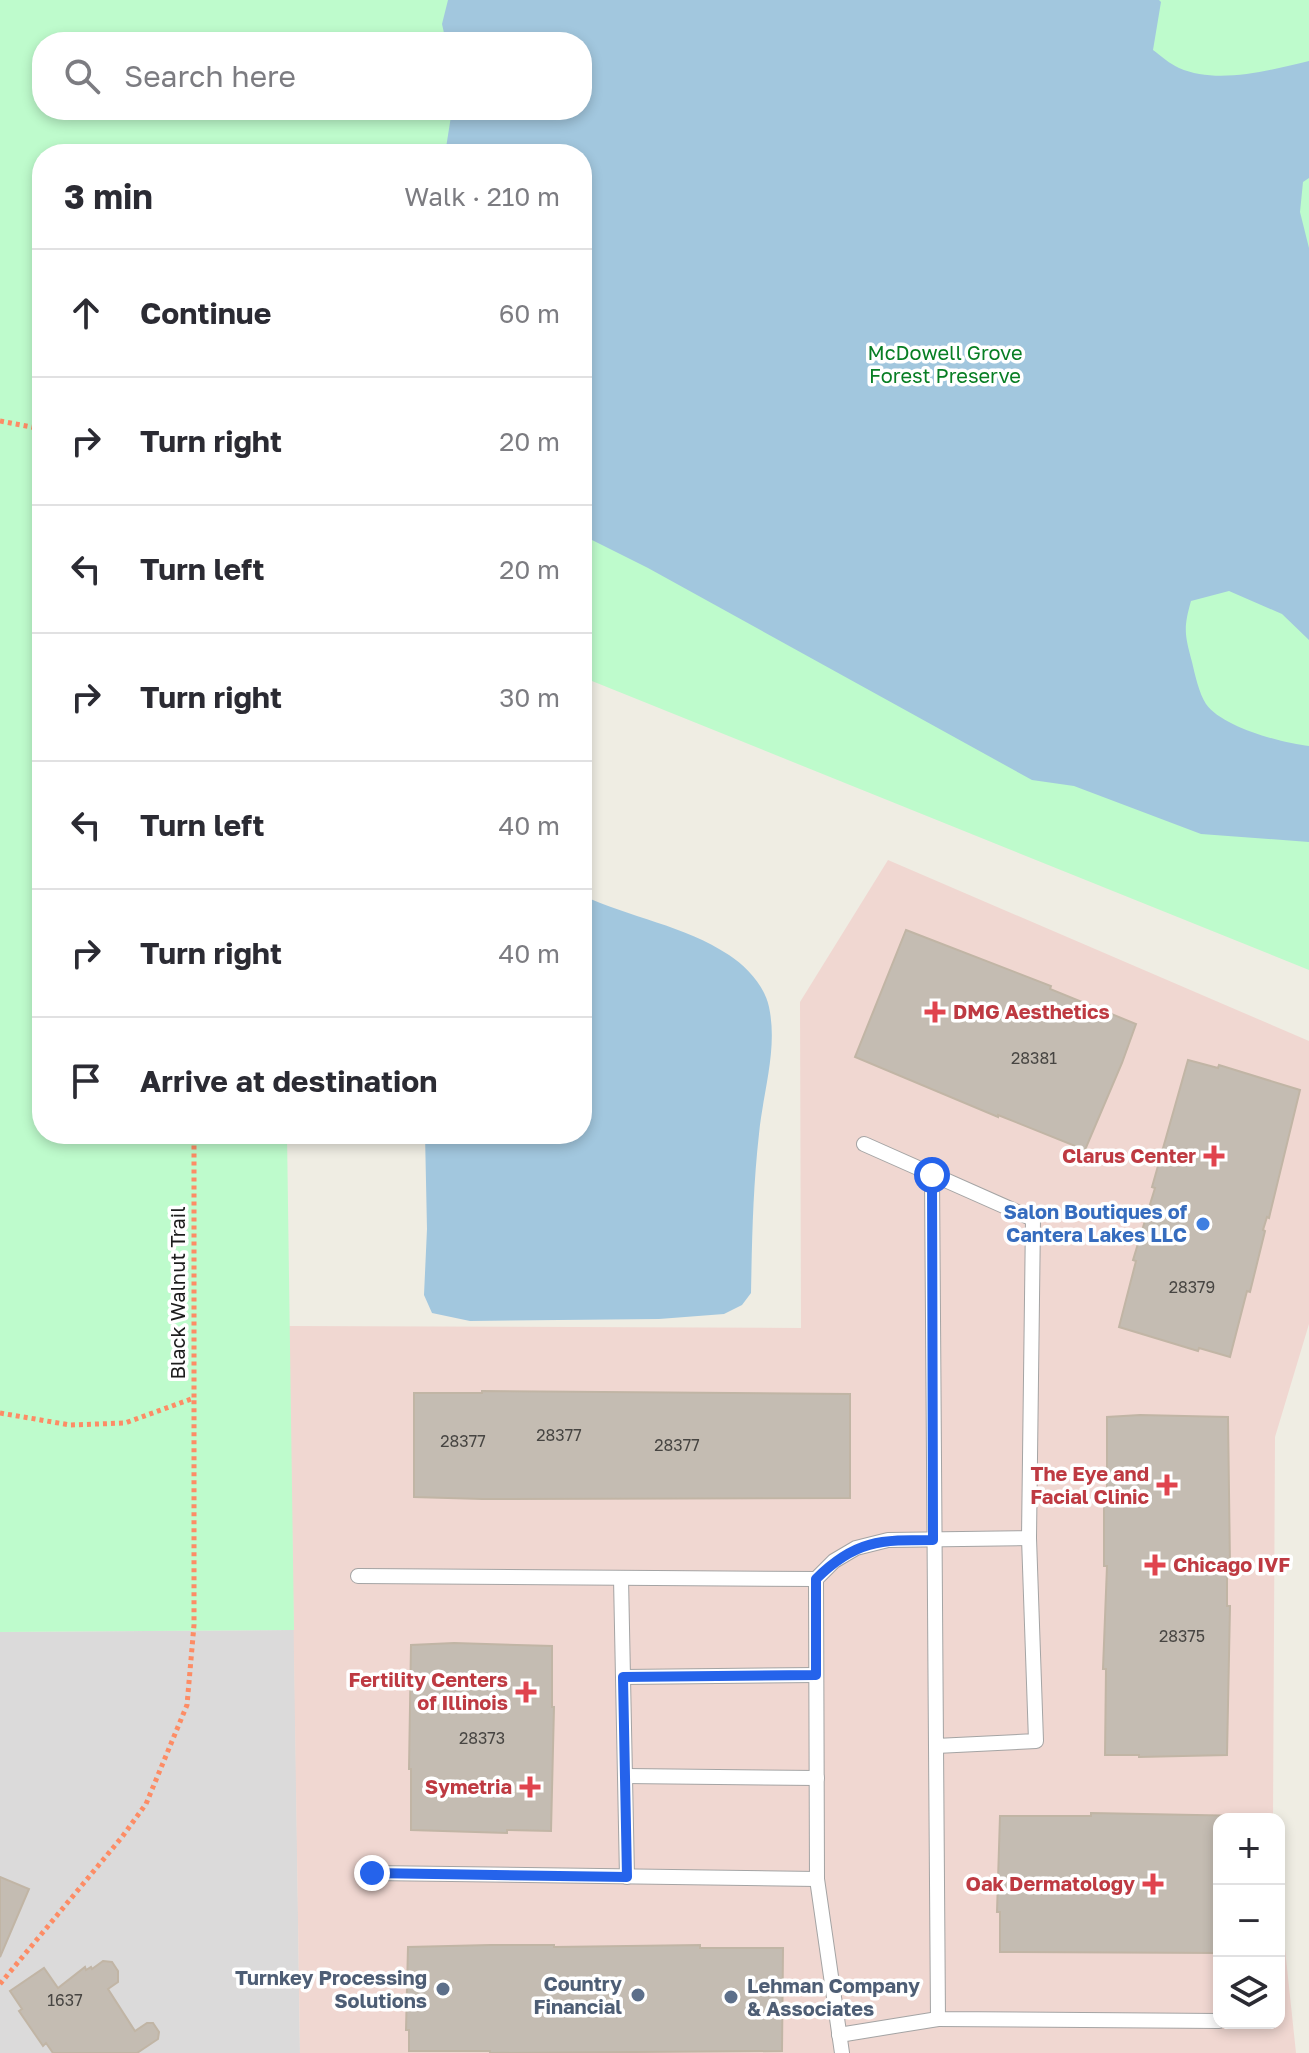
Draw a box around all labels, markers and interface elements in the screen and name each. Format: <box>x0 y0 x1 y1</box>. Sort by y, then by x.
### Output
search box <box>32 32 592 120</box>
icon: search <box>60 54 104 98</box>
text: Search here <box>124 58 296 94</box>
text: 3 min <box>64 176 153 216</box>
text: Walk · 210 m <box>404 181 560 212</box>
icon: ahead <box>64 291 108 335</box>
text: Continue <box>140 295 271 331</box>
text: 60 m <box>499 298 560 329</box>
park label: McDowell Grove Forest Preserve <box>868 340 1023 387</box>
icon: right <box>64 419 108 463</box>
text: Turn right <box>140 423 282 459</box>
text: 20 m <box>499 426 560 457</box>
icon: left <box>64 547 108 591</box>
text: Turn left <box>140 551 265 587</box>
text: 20 m <box>499 554 560 585</box>
icon: right <box>64 675 108 719</box>
text: Turn right <box>140 679 282 715</box>
text: 30 m <box>499 682 560 713</box>
icon: left <box>64 803 108 847</box>
text: Turn left <box>140 807 265 843</box>
text: 40 m <box>499 810 560 841</box>
icon: right <box>64 931 108 975</box>
text: Turn right <box>140 935 282 971</box>
text: 40 m <box>499 938 560 969</box>
place label: DMG Aesthetics <box>953 999 1110 1023</box>
marker: DMG Aesthetics <box>924 1001 946 1023</box>
house number: 28381 <box>1011 1048 1057 1068</box>
icon: arrive <box>64 1059 108 1103</box>
text: Arrive at destination <box>140 1063 437 1099</box>
place label: Clarus Center <box>1062 1143 1196 1167</box>
marker: Clarus Center <box>1203 1145 1225 1167</box>
route start <box>914 1157 950 1193</box>
place label: Salon Boutiques of Cantera Lakes LLC <box>1003 1199 1188 1246</box>
street label: Black Walnut Trail <box>165 1206 189 1380</box>
marker: Salon Boutiques of Cantera Lakes LLC <box>1194 1215 1212 1233</box>
house number: 28379 <box>1169 1277 1215 1297</box>
house number: 28377 <box>536 1425 582 1445</box>
house number: 28377 <box>440 1431 486 1451</box>
house number: 28377 <box>654 1435 700 1455</box>
place label: The Eye and Facial Clinic <box>1030 1461 1149 1508</box>
marker: The Eye and Facial Clinic <box>1156 1474 1178 1496</box>
place label: Chicago IVF <box>1173 1552 1290 1576</box>
marker: Chicago IVF <box>1144 1554 1166 1576</box>
house number: 28375 <box>1159 1626 1205 1646</box>
place label: Fertility Centers of Illinois <box>349 1667 508 1714</box>
marker: Fertility Centers of Illinois <box>515 1681 537 1703</box>
house number: 28373 <box>459 1728 505 1748</box>
place label: Symetria <box>425 1774 512 1798</box>
marker: Symetria <box>519 1776 541 1798</box>
map controls <box>1213 1813 1285 2029</box>
button: + <box>1213 1813 1285 1885</box>
route end <box>354 1855 390 1891</box>
place label: Oak Dermatology <box>966 1871 1135 1895</box>
marker: Oak Dermatology <box>1142 1873 1164 1895</box>
button: − <box>1213 1885 1285 1957</box>
button: layers <box>1213 1957 1285 2029</box>
place label: Turnkey Processing Solutions <box>235 1965 427 2012</box>
place label: Country Financial <box>534 1971 622 2018</box>
place label: Lehman Company & Associates <box>747 1973 920 2020</box>
marker: Turnkey Processing Solutions <box>434 1980 452 1998</box>
marker: Country Financial <box>629 1986 647 2004</box>
marker: Lehman Company & Associates <box>722 1988 740 2006</box>
house number: 1637 <box>47 1990 83 2010</box>

